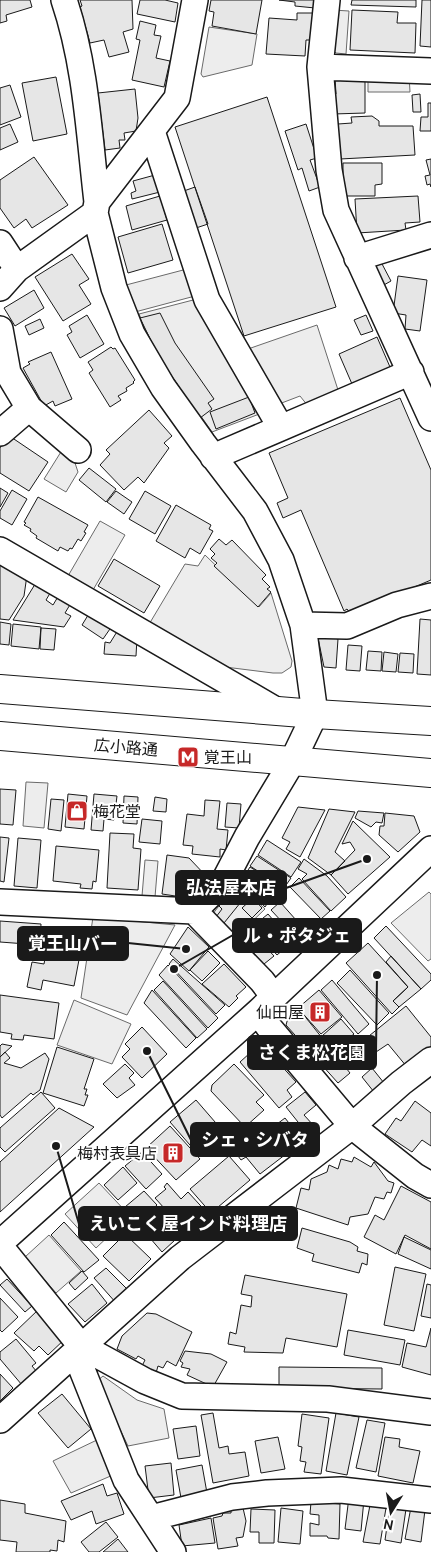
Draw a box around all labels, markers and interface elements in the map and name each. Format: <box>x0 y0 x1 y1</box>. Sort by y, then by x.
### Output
street label: 広小路通 <box>93 735 159 760</box>
metro station icon: 覚王山 <box>176 745 200 769</box>
place label: 覚王山 <box>204 748 252 767</box>
shop icon: 梅花堂 <box>65 799 89 823</box>
place label: 梅花堂 <box>93 802 141 821</box>
callout: 弘法屋本店 <box>176 871 286 904</box>
text: 弘法屋本店 <box>186 877 276 899</box>
callout: ル・ポタジェ <box>233 919 361 952</box>
text: ル・ポタジェ <box>243 925 351 947</box>
callout: 覚王山バー <box>18 927 128 960</box>
text: 覚王山バー <box>28 933 118 955</box>
building icon: 仙田屋 <box>308 1000 332 1024</box>
place label: 仙田屋 <box>256 1003 304 1022</box>
callout: さくま松花園 <box>248 1036 376 1069</box>
text: さくま松花園 <box>258 1042 366 1064</box>
callout: シェ・シバタ <box>191 1123 319 1156</box>
text: シェ・シバタ <box>201 1129 309 1151</box>
building icon: 梅村表具店 <box>161 1141 185 1165</box>
place label: 梅村表具店 <box>77 1144 157 1163</box>
callout: えいこく屋インド料理店 <box>79 1207 297 1240</box>
text: えいこく屋インド料理店 <box>89 1213 287 1235</box>
north arrow <box>366 1487 416 1537</box>
text: N <box>382 1515 395 1535</box>

